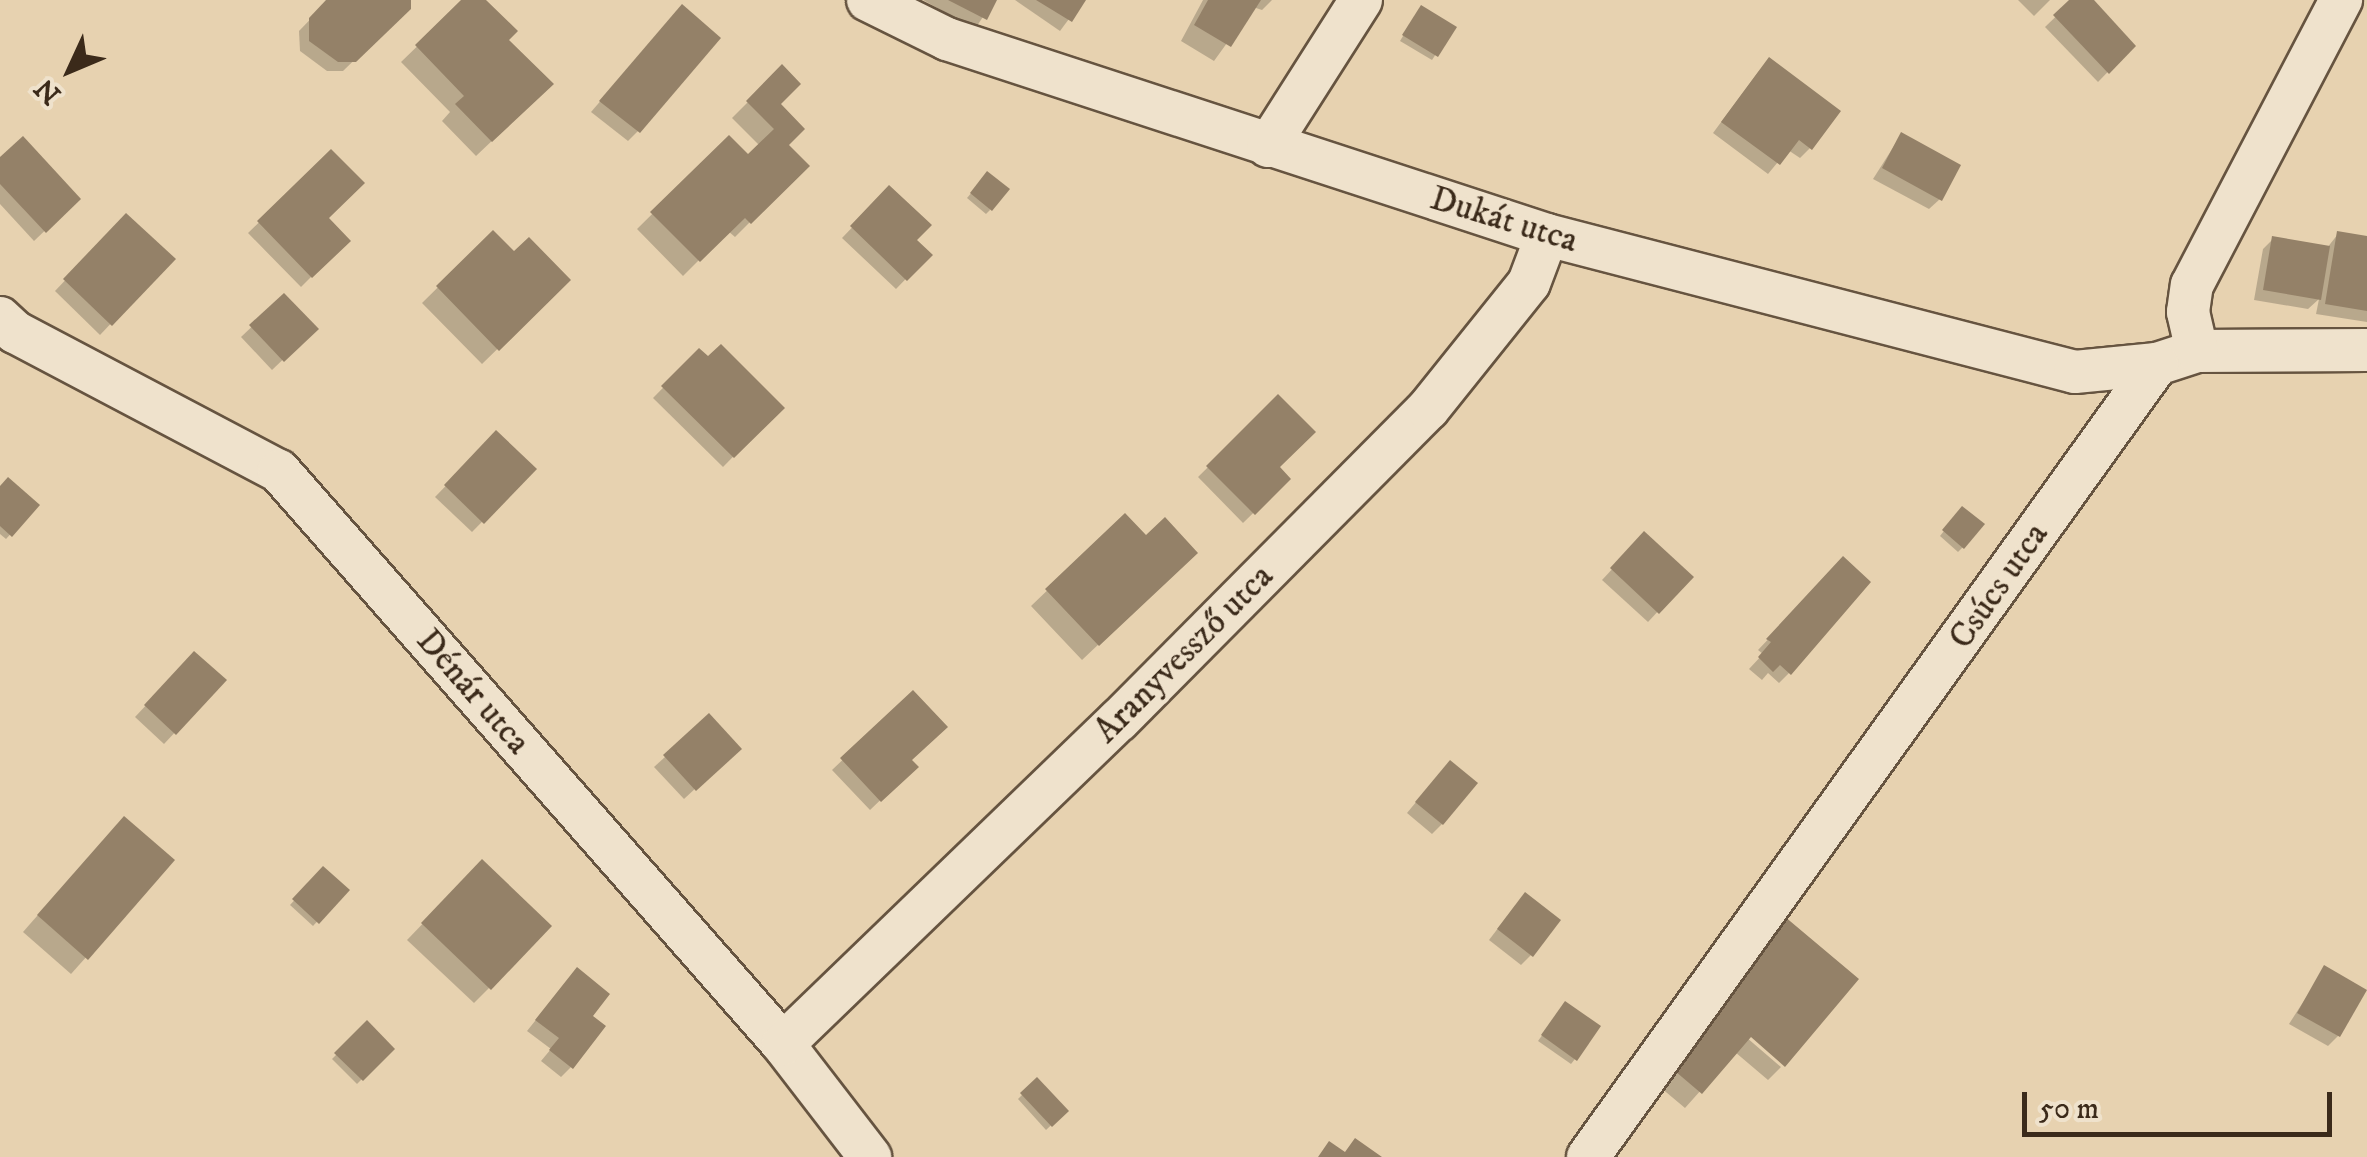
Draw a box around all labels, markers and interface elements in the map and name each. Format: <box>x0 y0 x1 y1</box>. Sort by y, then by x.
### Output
north arrow <box>20 20 120 120</box>
text: N <box>27 71 69 112</box>
street label: Dukát utca <box>1425 178 1583 262</box>
street label: Csúcs utca <box>1940 515 2058 657</box>
street label: Aranyvessző utca <box>1086 556 1282 752</box>
street label: Dénár utca <box>407 621 539 763</box>
scale bar <box>2027 1072 2337 1134</box>
text: 50 m <box>2039 1091 2099 1128</box>

